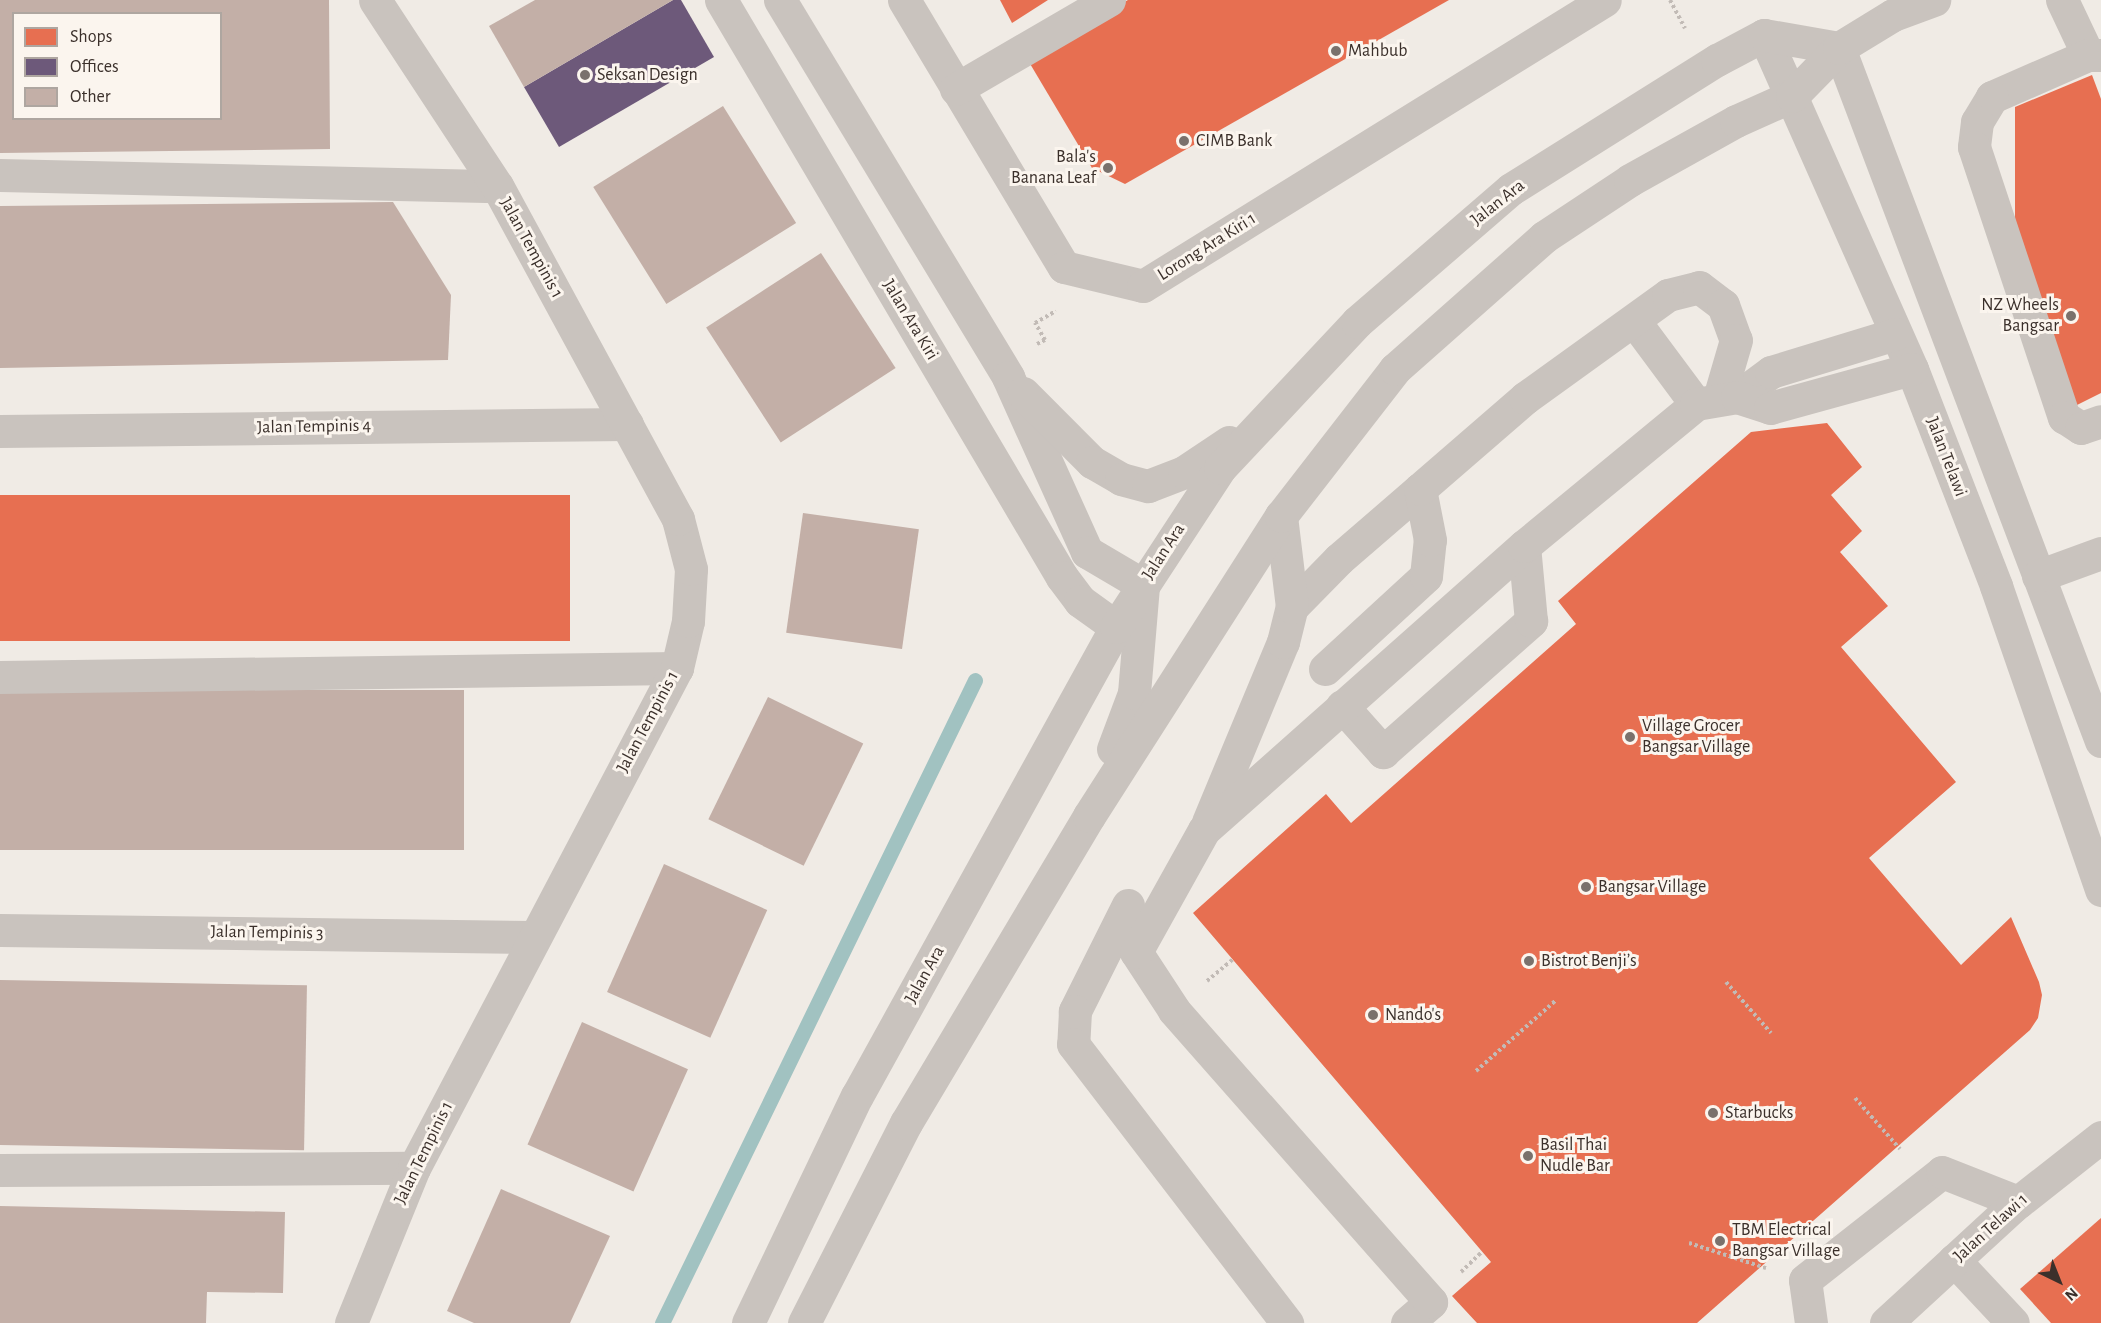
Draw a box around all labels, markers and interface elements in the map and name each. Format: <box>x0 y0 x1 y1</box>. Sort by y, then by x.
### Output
legend <box>12 12 222 120</box>
text: Shops <box>70 28 112 46</box>
place label: Mahbub <box>1348 40 1407 62</box>
marker: Mahbub <box>1329 44 1343 58</box>
text: Offices <box>70 58 119 76</box>
place label: Seksan Design <box>597 64 698 86</box>
marker: Seksan Design <box>578 68 592 82</box>
text: Other <box>70 88 111 106</box>
place label: CIMB Bank <box>1196 130 1272 152</box>
marker: CIMB Bank <box>1177 134 1191 148</box>
place label: Bala's Banana Leaf <box>1011 147 1096 190</box>
marker: Bala's Banana Leaf <box>1101 161 1115 175</box>
street label: Jalan Ara <box>1467 175 1529 231</box>
street label: Jalan Tempinis 1 <box>494 194 568 302</box>
street label: Lorong Ara Kiri 1 <box>1154 208 1260 286</box>
street label: Jalan Ara Kiri <box>878 276 942 364</box>
place label: NZ Wheels Bangsar <box>1981 295 2059 338</box>
marker: NZ Wheels Bangsar <box>2064 309 2078 323</box>
street label: Jalan Telawi <box>1921 414 1971 500</box>
street label: Jalan Tempinis 4 <box>257 415 371 439</box>
street label: Jalan Ara <box>1138 520 1190 584</box>
street label: Jalan Tempinis 1 <box>612 668 684 776</box>
place label: Village Grocer Bangsar Village <box>1642 716 1750 758</box>
marker: Village Grocer Bangsar Village <box>1623 730 1637 744</box>
place label: Bangsar Village <box>1598 876 1706 898</box>
marker: Bangsar Village <box>1579 880 1593 894</box>
street label: Jalan Tempinis 3 <box>210 921 324 945</box>
street label: Jalan Ara <box>900 942 950 1008</box>
place label: Bistrot Benji’s <box>1541 950 1637 972</box>
marker: Bistrot Benji’s <box>1522 954 1536 968</box>
place label: Nando's <box>1385 1004 1441 1026</box>
marker: Nando's <box>1366 1008 1380 1022</box>
street label: Jalan Tempinis 1 <box>390 1098 458 1208</box>
place label: Starbucks <box>1725 1102 1793 1124</box>
marker: Starbucks <box>1706 1106 1720 1120</box>
place label: Basil Thai Nudle Bar <box>1540 1135 1610 1178</box>
marker: Basil Thai Nudle Bar <box>1521 1149 1535 1163</box>
street label: Jalan Telawi 1 <box>1949 1189 2033 1267</box>
place label: TBM Electrical Bangsar Village <box>1732 1220 1840 1262</box>
marker: TBM Electrical Bangsar Village <box>1713 1234 1727 1248</box>
north arrow <box>2029 1251 2089 1311</box>
text: N <box>2062 1285 2081 1304</box>

